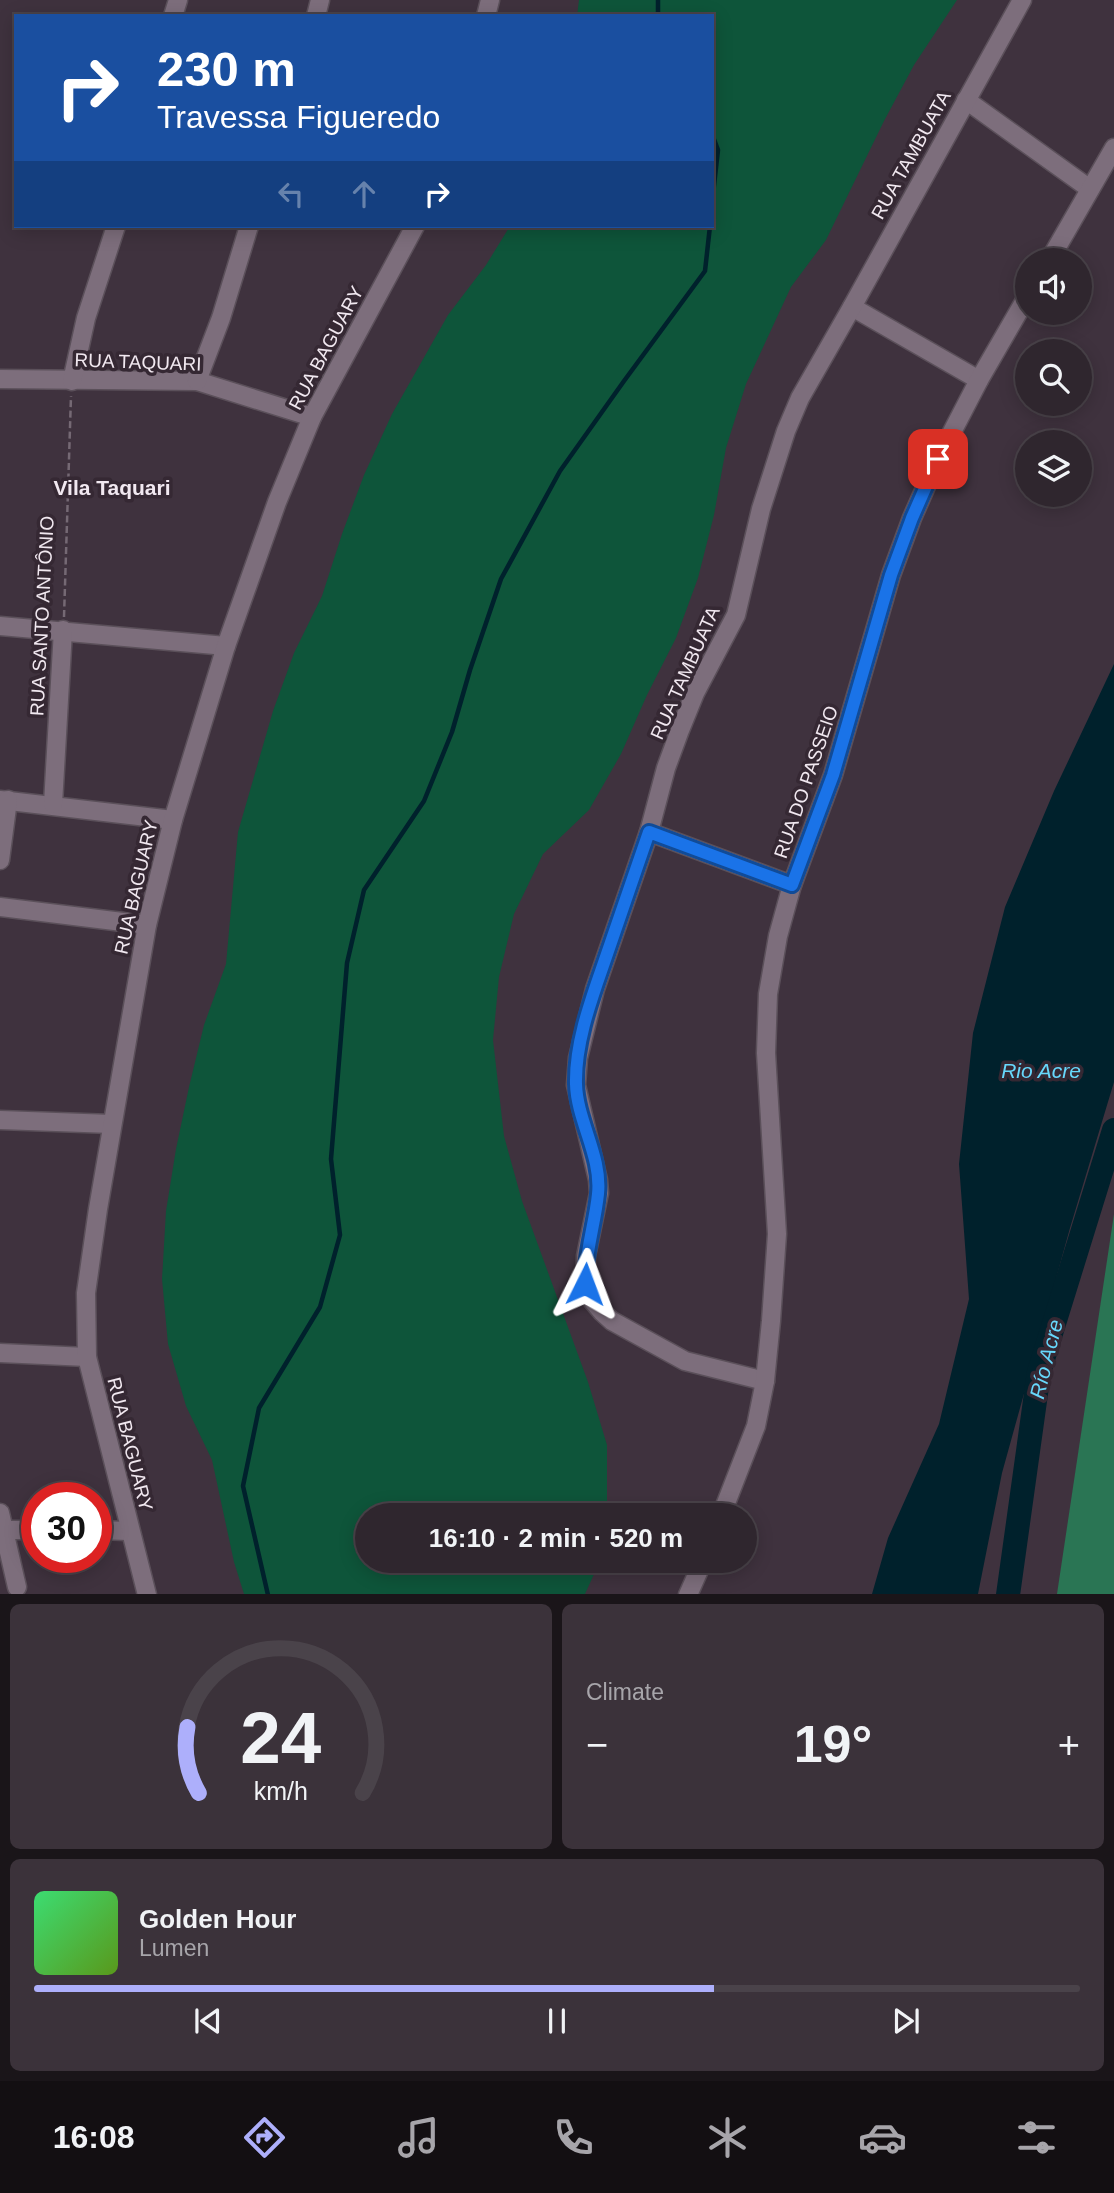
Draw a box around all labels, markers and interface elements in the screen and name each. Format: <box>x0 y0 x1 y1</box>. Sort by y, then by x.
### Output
icon: right <box>42 42 133 133</box>
text: 230 m <box>157 42 296 96</box>
street label: RUA TAMBUATA <box>867 87 955 223</box>
text: Travessa Figueredo <box>157 99 440 135</box>
icon: left <box>272 175 310 213</box>
icon: ahead <box>345 175 383 213</box>
icon: right <box>418 175 456 213</box>
map controls <box>1015 248 1092 507</box>
button: sound <box>1015 248 1092 325</box>
street label: RUA BAGUARY <box>285 282 368 413</box>
button: search <box>1015 339 1092 416</box>
street label: RUA TAQUARI <box>74 349 202 375</box>
pin <box>908 429 968 489</box>
button: layers <box>1015 430 1092 507</box>
icon: arrive <box>919 440 957 478</box>
district label: Vila Taquari <box>53 476 171 499</box>
street label: RUA SANTO ANTÔNIO <box>26 515 58 717</box>
street label: RUA TAMBUATA <box>646 603 724 743</box>
street label: RUA DO PASSEIO <box>770 703 842 861</box>
street label: RUA BAGUARY <box>110 818 162 956</box>
water label: Rio Acre <box>1001 1059 1081 1082</box>
position arrow <box>548 1247 622 1321</box>
water label: Río Acre <box>1025 1317 1067 1401</box>
street label: RUA BAGUARY <box>103 1375 157 1513</box>
speed limit sign: 30 <box>21 1482 112 1573</box>
text: 16:10 · 2 min · 520 m <box>429 1523 683 1553</box>
text: Climate <box>586 1679 664 1705</box>
text: 24 <box>241 1697 322 1778</box>
text: 19° <box>794 1715 872 1773</box>
text: − <box>586 1724 608 1766</box>
text: + <box>1058 1724 1080 1766</box>
text: km/h <box>254 1776 308 1804</box>
text: Golden Hour <box>139 1904 296 1934</box>
text: Lumen <box>139 1935 209 1961</box>
icon: previous <box>189 2002 227 2040</box>
icon: pause <box>538 2002 576 2040</box>
icon: next <box>887 2002 925 2040</box>
icon: directions <box>240 2113 289 2162</box>
icon: music <box>394 2113 443 2162</box>
icon: phone <box>549 2113 598 2162</box>
icon: climate <box>703 2113 752 2162</box>
icon: car <box>858 2113 907 2162</box>
icon: filters <box>1012 2113 1061 2162</box>
text: 16:08 <box>53 2119 135 2155</box>

